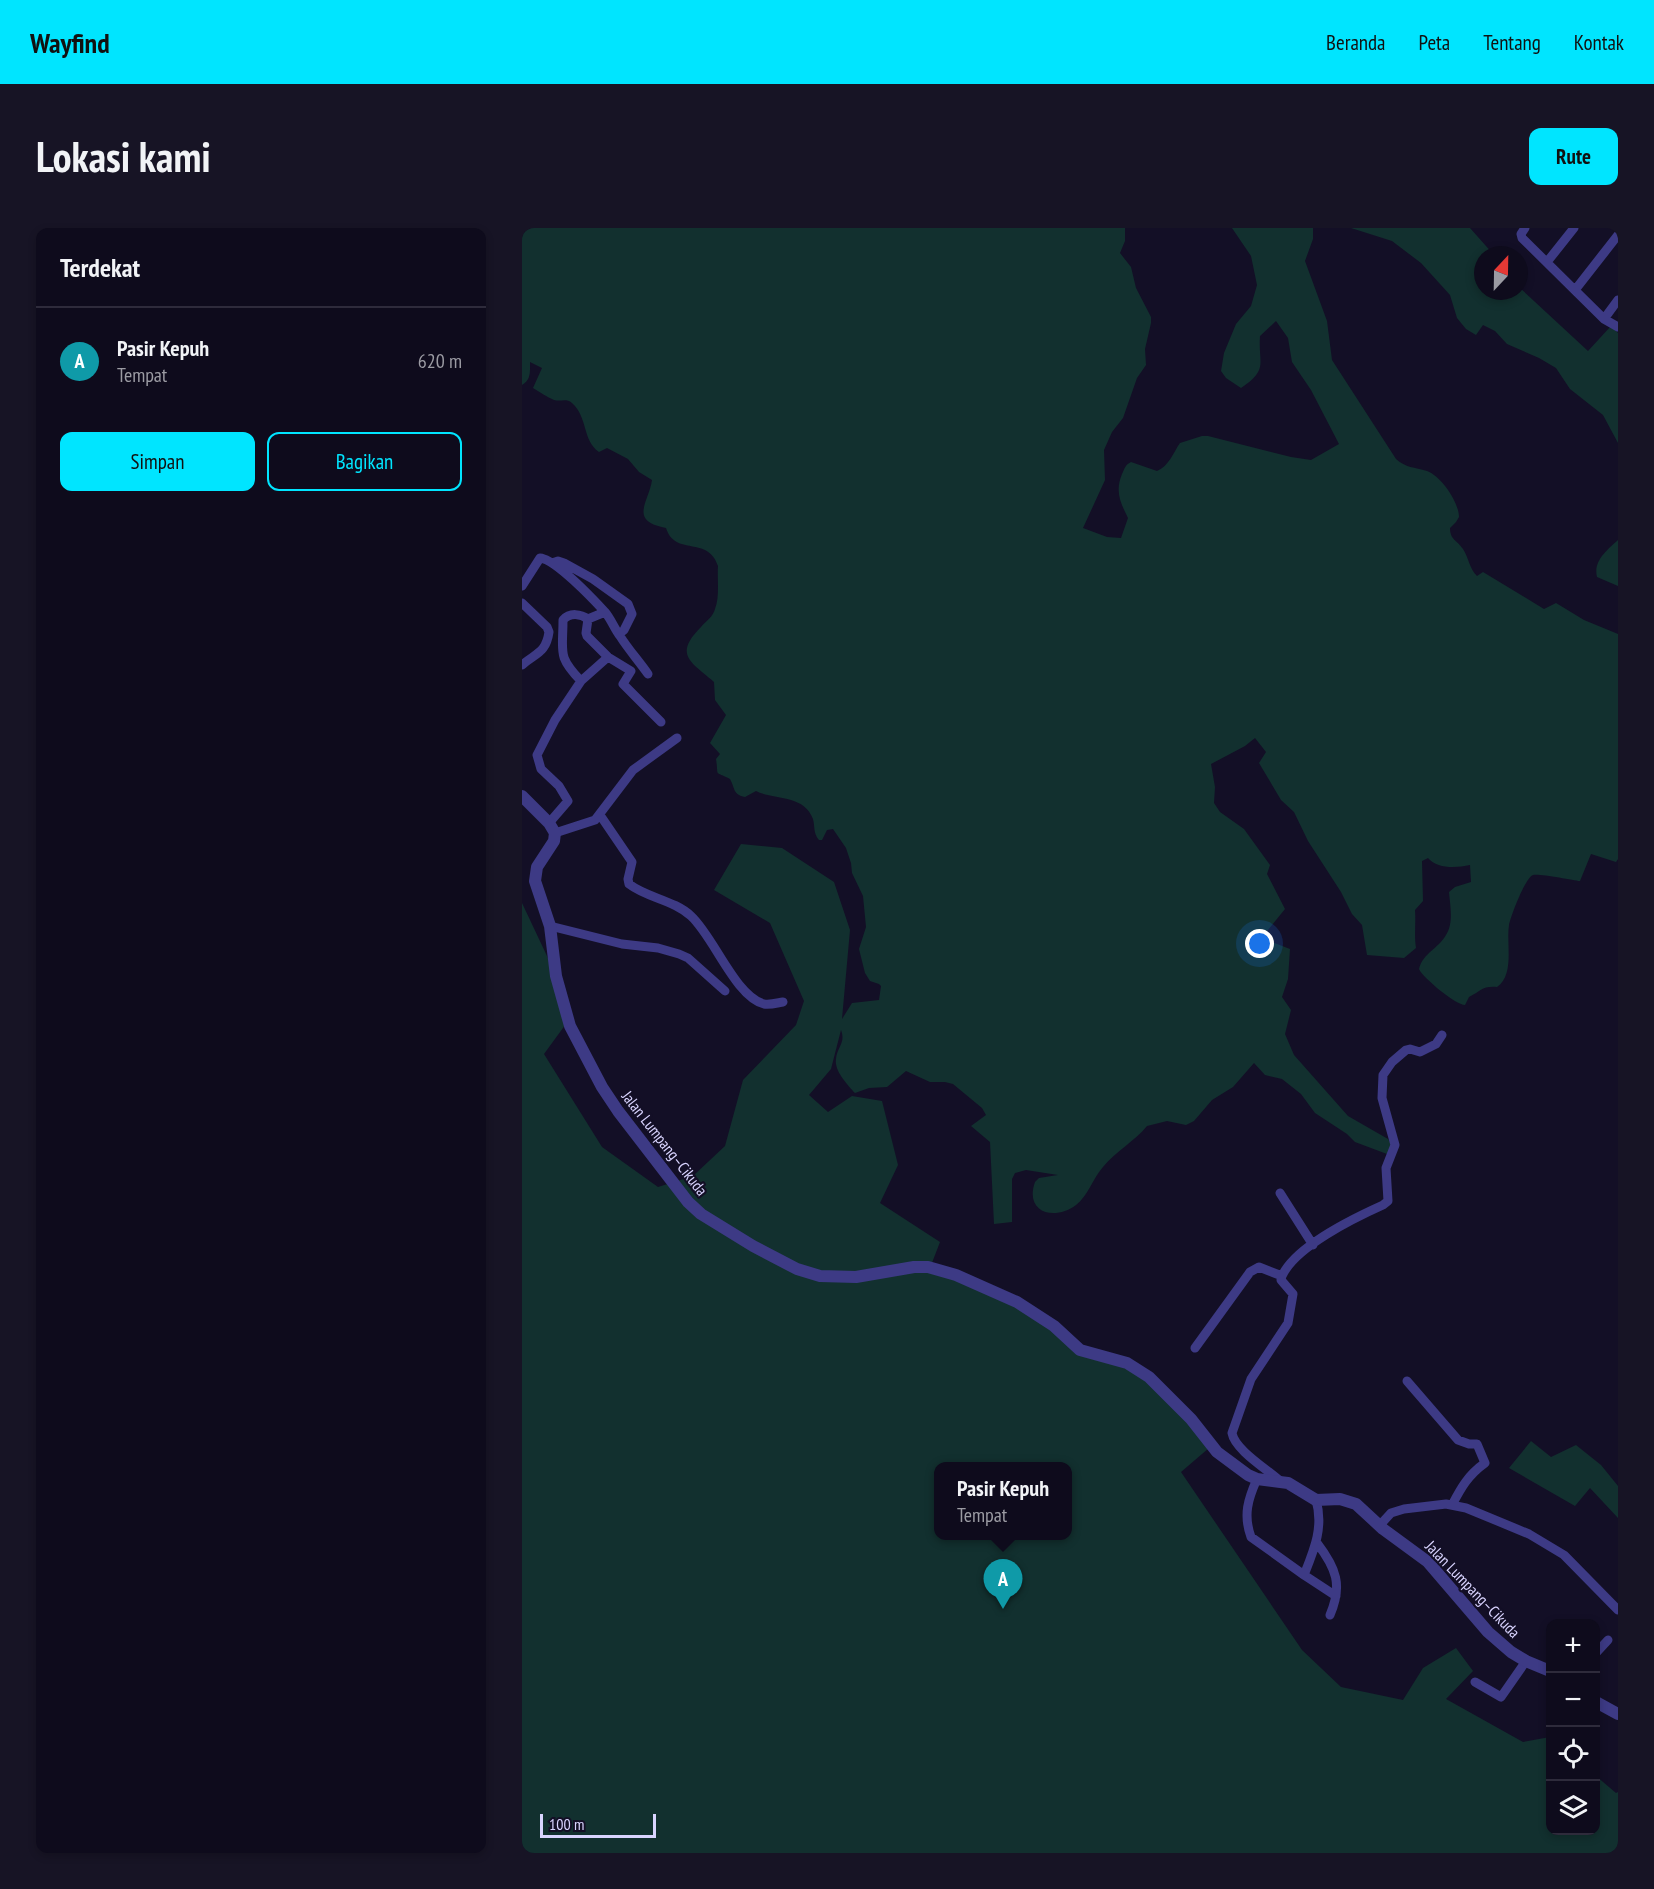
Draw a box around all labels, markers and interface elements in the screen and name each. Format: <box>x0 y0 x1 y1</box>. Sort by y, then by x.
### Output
text: Wayfind <box>30 24 110 61</box>
text: Beranda <box>1326 29 1386 56</box>
text: Peta <box>1419 29 1450 56</box>
text: Tentang <box>1483 29 1541 56</box>
text: Kontak <box>1574 29 1624 56</box>
button: Rute <box>1529 128 1618 185</box>
text: Lokasi kami <box>36 129 211 184</box>
north arrow <box>1474 246 1528 300</box>
text: Terdekat <box>60 251 140 284</box>
text: Pasir Kepuh <box>117 334 209 362</box>
text: A <box>74 348 85 374</box>
text: 620 m <box>418 348 462 374</box>
text: Tempat <box>117 362 167 388</box>
button: Simpan <box>60 432 255 491</box>
button: Bagikan <box>267 432 462 491</box>
your location <box>1245 929 1274 958</box>
street label: Jalan Lumpang–Cikuda <box>617 1086 712 1199</box>
popup <box>934 1462 1072 1540</box>
text: Pasir Kepuh <box>957 1474 1049 1502</box>
text: Tempat <box>957 1502 1007 1528</box>
street label: Jalan Lumpang–Cikuda <box>1421 1535 1525 1642</box>
pin: A <box>984 1560 1022 1609</box>
map controls <box>1546 1619 1600 1835</box>
button: + <box>1546 1619 1600 1673</box>
button: − <box>1546 1673 1600 1727</box>
button: locate <box>1546 1727 1600 1781</box>
button: layers <box>1546 1781 1600 1835</box>
scale bar <box>540 1811 656 1838</box>
text: 100 m <box>549 1814 584 1834</box>

